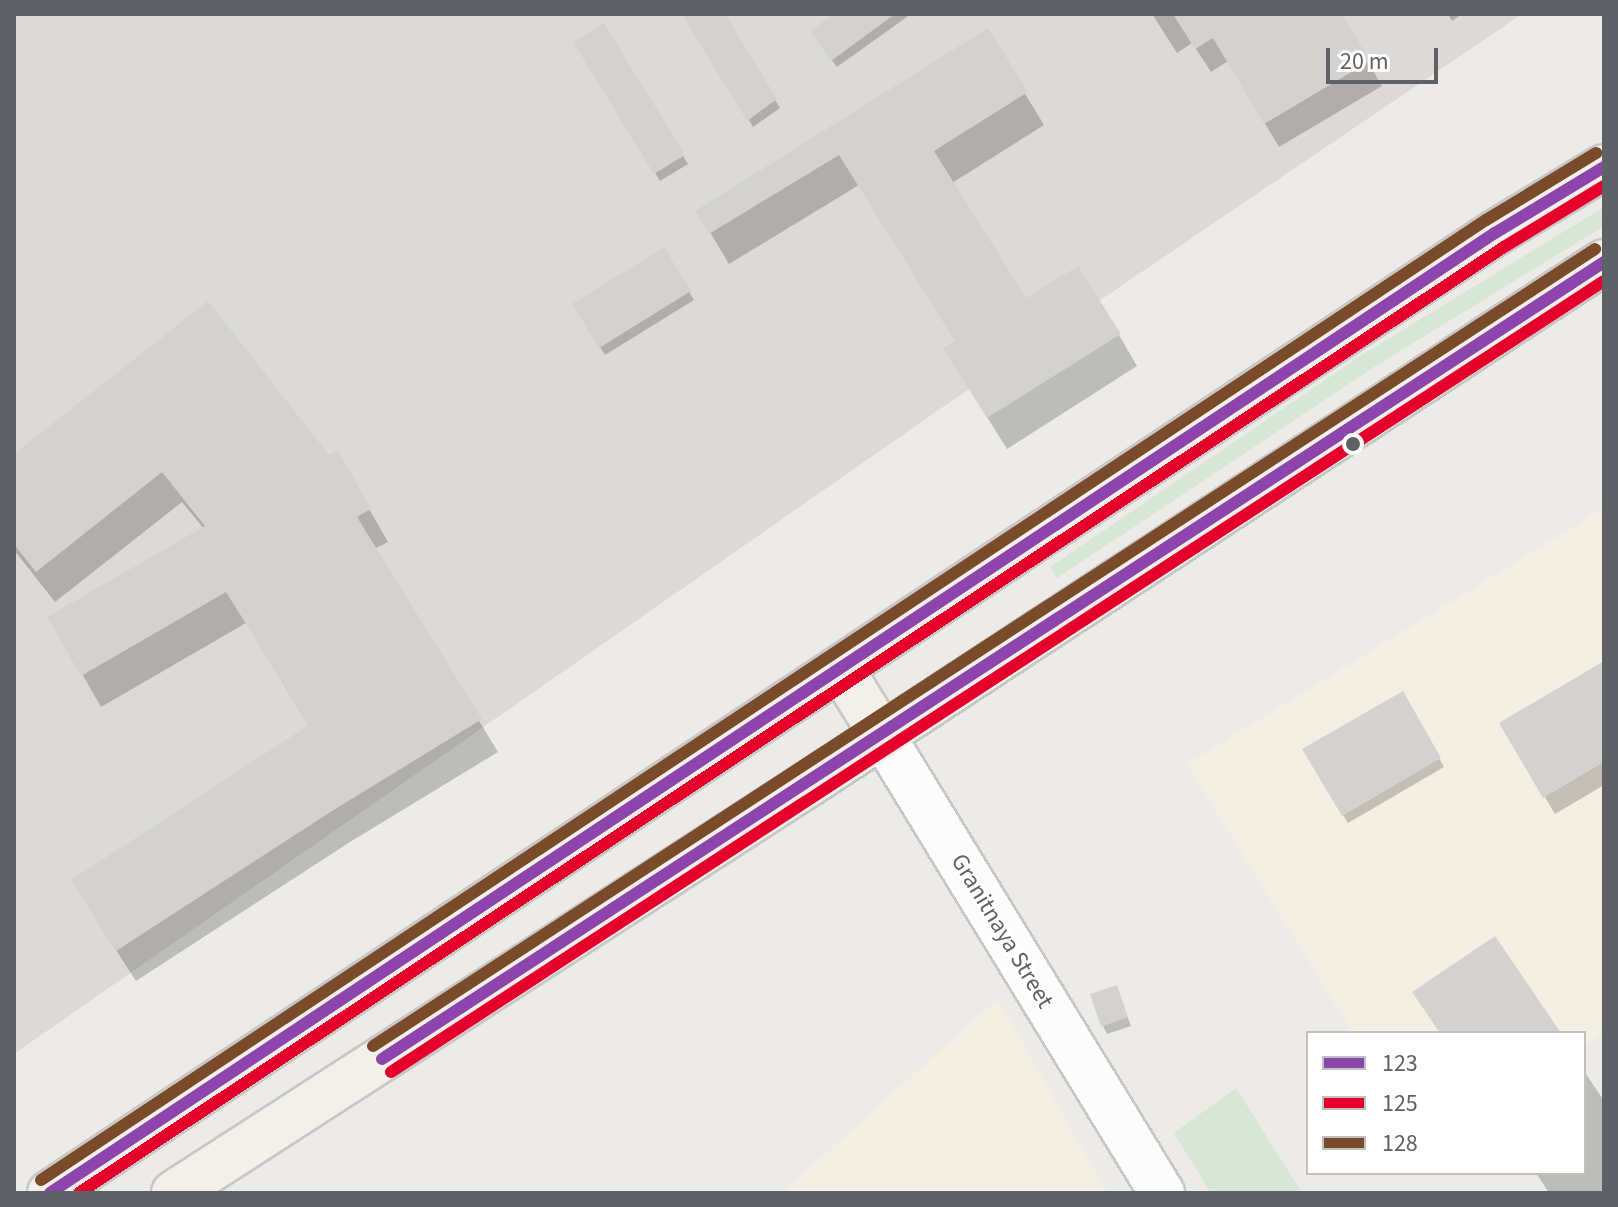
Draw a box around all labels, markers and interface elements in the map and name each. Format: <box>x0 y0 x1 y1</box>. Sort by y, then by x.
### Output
scale bar <box>1330 32 1442 82</box>
text: 20 m <box>1340 44 1389 79</box>
unlabelled marker <box>1345 436 1361 452</box>
street label: Granitnaya Street <box>945 849 1059 1013</box>
legend <box>1306 1031 1586 1175</box>
text: 123 <box>1382 1046 1418 1081</box>
text: 125 <box>1382 1086 1418 1121</box>
text: 128 <box>1382 1126 1418 1161</box>

